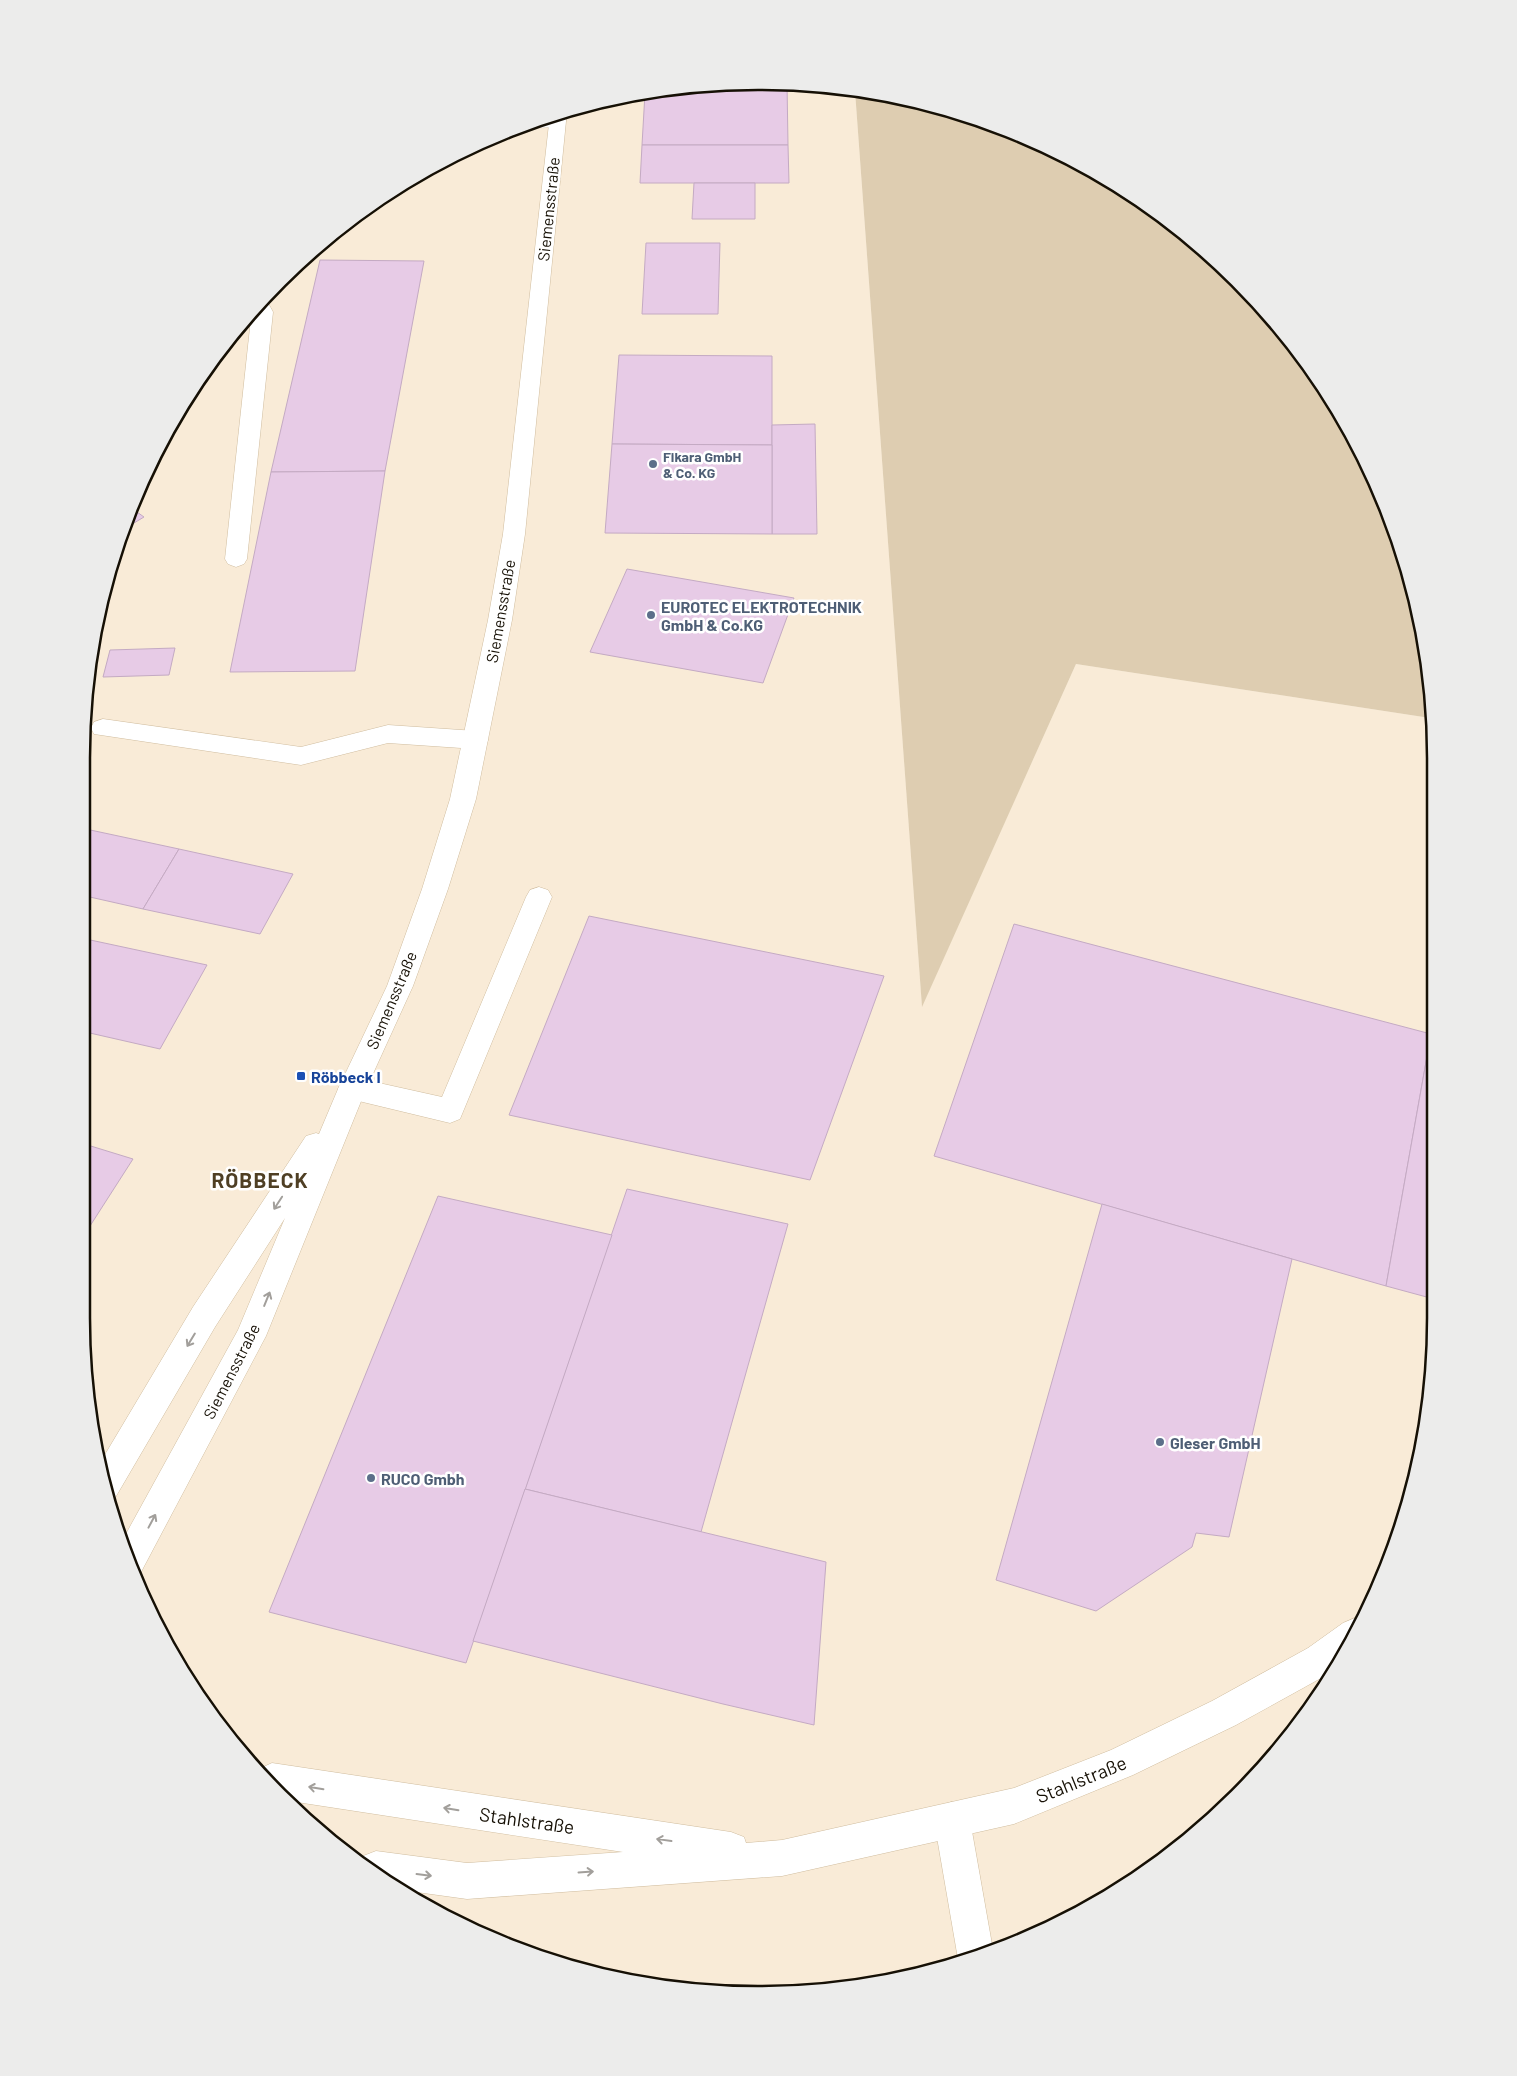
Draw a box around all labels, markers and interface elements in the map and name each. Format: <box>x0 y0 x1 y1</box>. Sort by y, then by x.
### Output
street label: Siemensstraße <box>533 156 563 262</box>
place label: Fikara GmbH & Co. KG <box>663 448 742 481</box>
marker: Fikara GmbH & Co. KG <box>647 458 659 470</box>
street label: Siemensstraße <box>482 558 518 664</box>
place label: EUROTEC ELEKTROTECHNIK GmbH & Co.KG <box>661 597 862 634</box>
marker: EUROTEC ELEKTROTECHNIK GmbH & Co.KG <box>645 609 657 621</box>
street label: Siemensstraße <box>362 948 420 1052</box>
place label: Röbbeck I <box>311 1067 381 1086</box>
marker: Röbbeck I <box>295 1070 307 1082</box>
district label: RÖBBECK <box>211 1167 309 1192</box>
one-way arrow <box>273 1196 283 1210</box>
one-way arrow <box>262 1292 272 1307</box>
street label: Siemensstraße <box>199 1320 263 1422</box>
one-way arrow <box>185 1333 195 1347</box>
place label: Gleser GmbH <box>1170 1433 1261 1452</box>
marker: Gleser GmbH <box>1154 1436 1166 1448</box>
place label: RUCO Gmbh <box>381 1469 465 1488</box>
marker: RUCO Gmbh <box>365 1472 377 1484</box>
one-way arrow <box>147 1514 157 1528</box>
street label: Stahlstraße <box>1032 1750 1130 1808</box>
one-way arrow <box>308 1783 324 1793</box>
street label: Stahlstraße <box>478 1802 576 1838</box>
one-way arrow <box>444 1803 460 1813</box>
one-way arrow <box>656 1835 672 1845</box>
one-way arrow <box>578 1867 594 1877</box>
one-way arrow <box>416 1870 432 1880</box>

